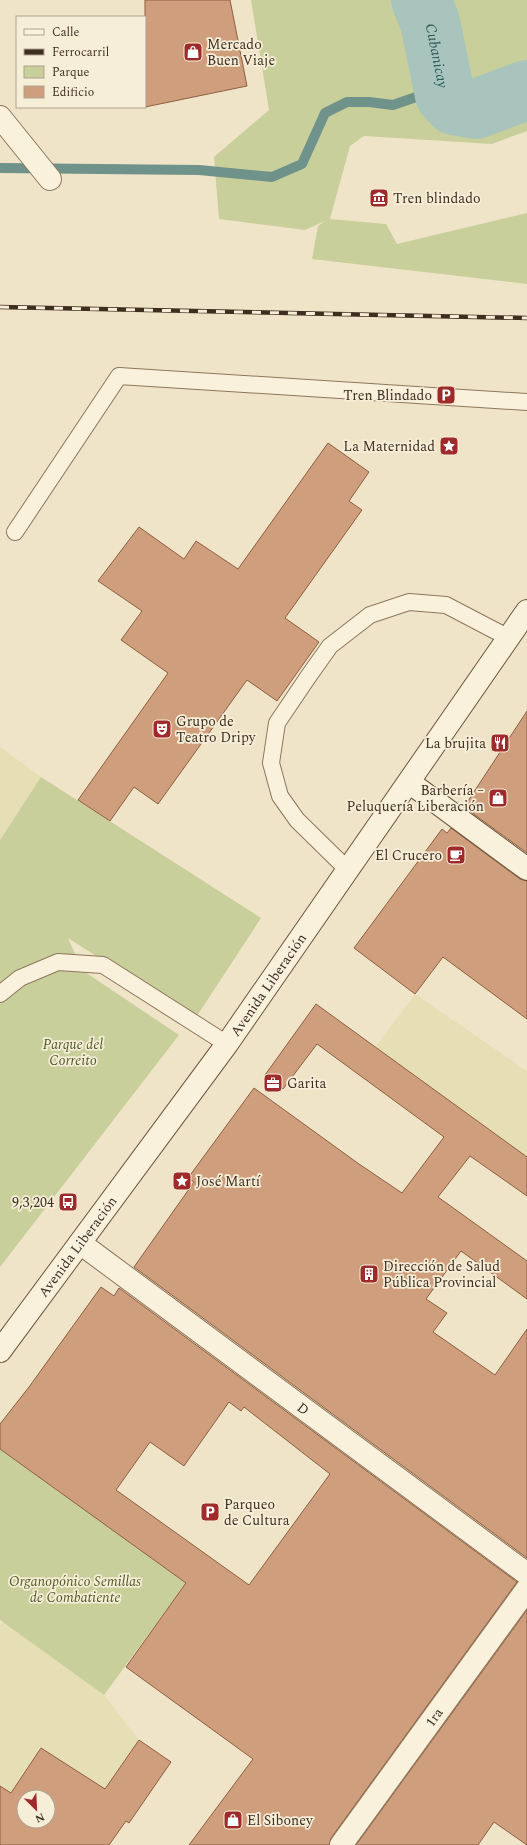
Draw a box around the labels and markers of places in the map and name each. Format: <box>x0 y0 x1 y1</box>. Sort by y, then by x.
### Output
place label: Mercado Buen Viaje <box>207 34 275 71</box>
shop icon: Mercado Buen Viaje <box>182 41 204 63</box>
museum icon: Tren blindado <box>368 187 390 209</box>
place label: Tren blindado <box>393 188 481 209</box>
parking icon: Tren Blindado <box>435 384 457 406</box>
place label: Tren Blindado <box>343 385 432 406</box>
place icon: La Maternidad <box>438 435 460 457</box>
place label: La Maternidad <box>343 436 435 457</box>
place label: Grupo de Teatro Dripy <box>176 711 257 748</box>
theatre icon: Grupo de Teatro Dripy <box>151 718 173 740</box>
restaurant icon: La brujita <box>489 732 511 754</box>
place label: La brujita <box>425 733 486 754</box>
place label: Barbería – Peluquería Liberación <box>347 780 484 817</box>
shop icon: Barbería – Peluquería Liberación <box>487 787 509 809</box>
cafe icon: El Crucero <box>445 844 467 866</box>
place label: El Crucero <box>375 845 442 866</box>
office icon: Garita <box>262 1072 284 1094</box>
place label: Garita <box>287 1073 326 1094</box>
place icon: José Martí <box>171 1170 193 1192</box>
place label: José Martí <box>196 1171 261 1192</box>
bus stop icon: 9,3,204 <box>57 1191 79 1213</box>
place label: 9,3,204 <box>12 1192 54 1213</box>
place label: Dirección de Salud Pública Provincial <box>383 1256 500 1293</box>
building icon: Dirección de Salud Pública Provincial <box>358 1263 380 1285</box>
place label: Parqueo de Cultura <box>224 1494 290 1531</box>
parking icon: Parqueo de Cultura <box>199 1501 221 1523</box>
shop icon: El Siboney <box>222 1809 244 1831</box>
place label: El Siboney <box>247 1810 314 1831</box>

